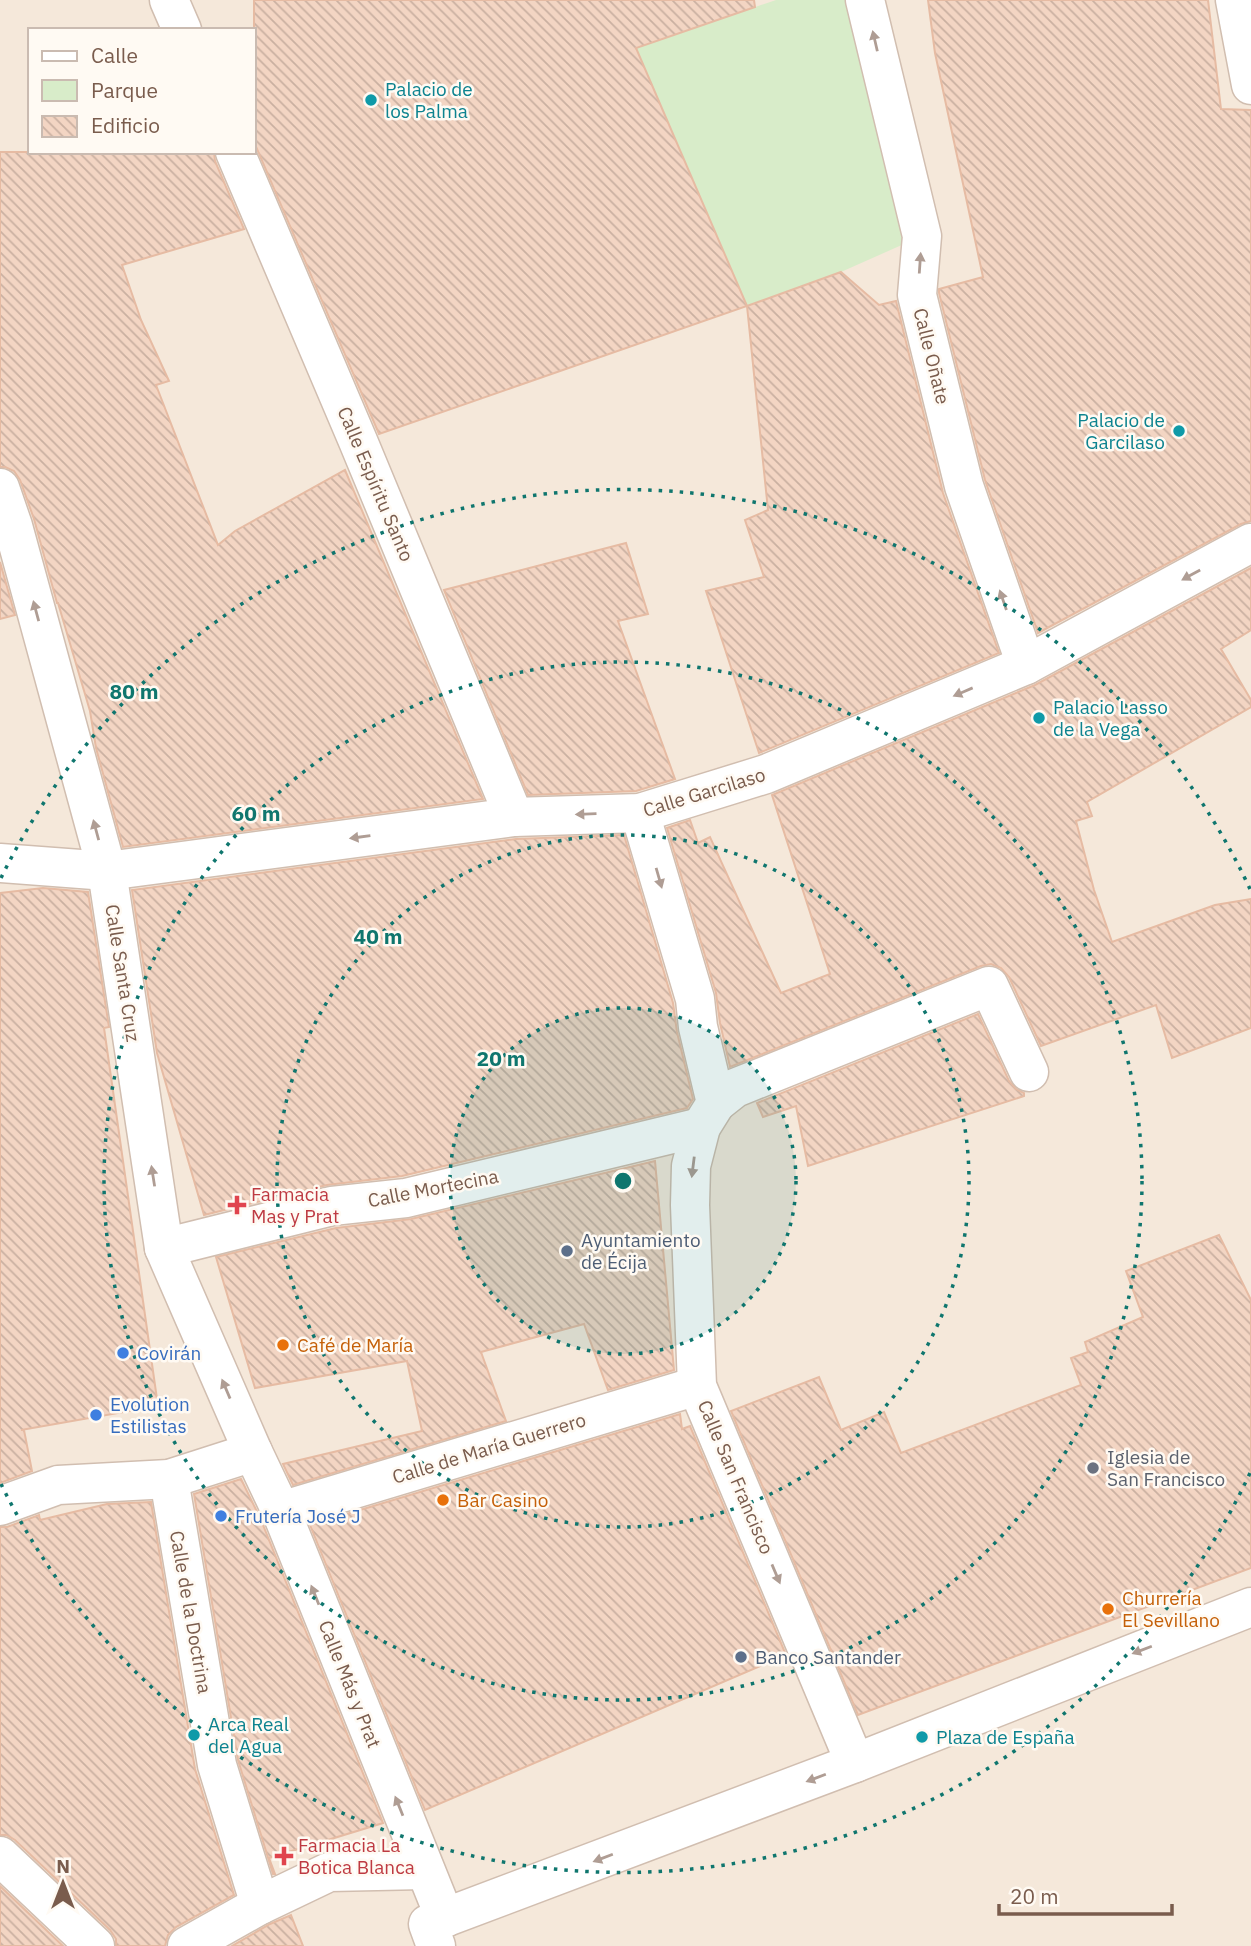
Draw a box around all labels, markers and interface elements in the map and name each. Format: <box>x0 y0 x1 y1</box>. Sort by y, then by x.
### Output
legend <box>28 28 256 154</box>
one-way arrow <box>869 30 880 52</box>
text: Calle <box>91 41 138 69</box>
text: Parque <box>91 76 158 104</box>
place label: Palacio de los Palma <box>385 77 473 123</box>
marker: Palacio de los Palma <box>363 92 379 108</box>
text: Edificio <box>91 111 160 139</box>
one-way arrow <box>914 251 925 273</box>
street label: Calle Oñate <box>908 305 956 407</box>
street label: Calle Espíritu Santo <box>333 403 419 565</box>
place label: Palacio de Garcilaso <box>1077 408 1165 454</box>
marker: Palacio de Garcilaso <box>1171 423 1187 439</box>
one-way arrow <box>1181 570 1201 581</box>
one-way arrow <box>997 590 1008 611</box>
one-way arrow <box>30 600 41 622</box>
text: 80 m <box>110 677 158 705</box>
one-way arrow <box>953 686 973 698</box>
place label: Palacio Lasso de la Vega <box>1053 695 1168 741</box>
marker: Palacio Lasso de la Vega <box>1031 710 1047 726</box>
street label: Calle Garcilaso <box>640 762 768 822</box>
text: 60 m <box>232 799 280 827</box>
one-way arrow <box>575 809 597 820</box>
one-way arrow <box>91 820 101 841</box>
one-way arrow <box>349 832 371 843</box>
one-way arrow <box>655 868 665 889</box>
street label: Calle Santa Cruz <box>100 903 146 1044</box>
text: 40 m <box>354 922 402 950</box>
text: 20 m <box>477 1044 525 1072</box>
one-way arrow <box>687 1156 698 1178</box>
one-way arrow <box>147 1164 158 1186</box>
street label: Calle Mortecina <box>366 1164 500 1212</box>
centre of rings <box>611 1169 635 1193</box>
place label: Farmacia Mas y Prat <box>251 1182 339 1228</box>
marker: Farmacia Mas y Prat <box>229 1197 245 1213</box>
place label: Ayuntamiento de Écija <box>581 1228 701 1274</box>
marker: Ayuntamiento de Écija <box>559 1243 575 1259</box>
place label: Café de María <box>297 1333 413 1357</box>
marker: Café de María <box>275 1337 291 1353</box>
place label: Covirán <box>137 1341 201 1365</box>
marker: Covirán <box>115 1345 131 1361</box>
one-way arrow <box>220 1379 231 1400</box>
place label: Evolution Estilistas <box>110 1392 190 1438</box>
street label: Calle San Francisco <box>693 1396 779 1558</box>
marker: Evolution Estilistas <box>88 1407 104 1423</box>
street label: Calle de María Guerrero <box>389 1407 589 1489</box>
place label: Iglesia de San Francisco <box>1107 1445 1225 1491</box>
marker: Iglesia de San Francisco <box>1085 1460 1101 1476</box>
place label: Bar Casino <box>457 1488 548 1512</box>
marker: Bar Casino <box>435 1492 451 1508</box>
place label: Frutería José J <box>235 1504 361 1528</box>
marker: Frutería José J <box>213 1508 229 1524</box>
street label: Calle de la Doctrina <box>165 1529 217 1695</box>
one-way arrow <box>771 1563 782 1584</box>
one-way arrow <box>309 1584 320 1605</box>
place label: Churrería El Sevillano <box>1122 1586 1220 1632</box>
marker: Churrería El Sevillano <box>1100 1601 1116 1617</box>
street label: Calle Más y Prat <box>314 1617 386 1751</box>
place label: Banco Santander <box>755 1645 901 1669</box>
one-way arrow <box>1131 1645 1152 1656</box>
marker: Banco Santander <box>733 1649 749 1665</box>
place label: Arca Real del Agua <box>208 1712 289 1758</box>
place label: Plaza de España <box>936 1725 1075 1749</box>
marker: Arca Real del Agua <box>186 1727 202 1743</box>
marker: Plaza de España <box>914 1729 930 1745</box>
one-way arrow <box>805 1773 826 1784</box>
one-way arrow <box>393 1796 404 1817</box>
place label: Farmacia La Botica Blanca <box>298 1833 415 1879</box>
north arrow <box>28 1848 98 1918</box>
marker: Farmacia La Botica Blanca <box>276 1848 292 1864</box>
one-way arrow <box>593 1853 614 1864</box>
text: N <box>56 1854 70 1878</box>
scale bar <box>999 1872 1172 1916</box>
text: 20 m <box>1010 1882 1059 1910</box>

